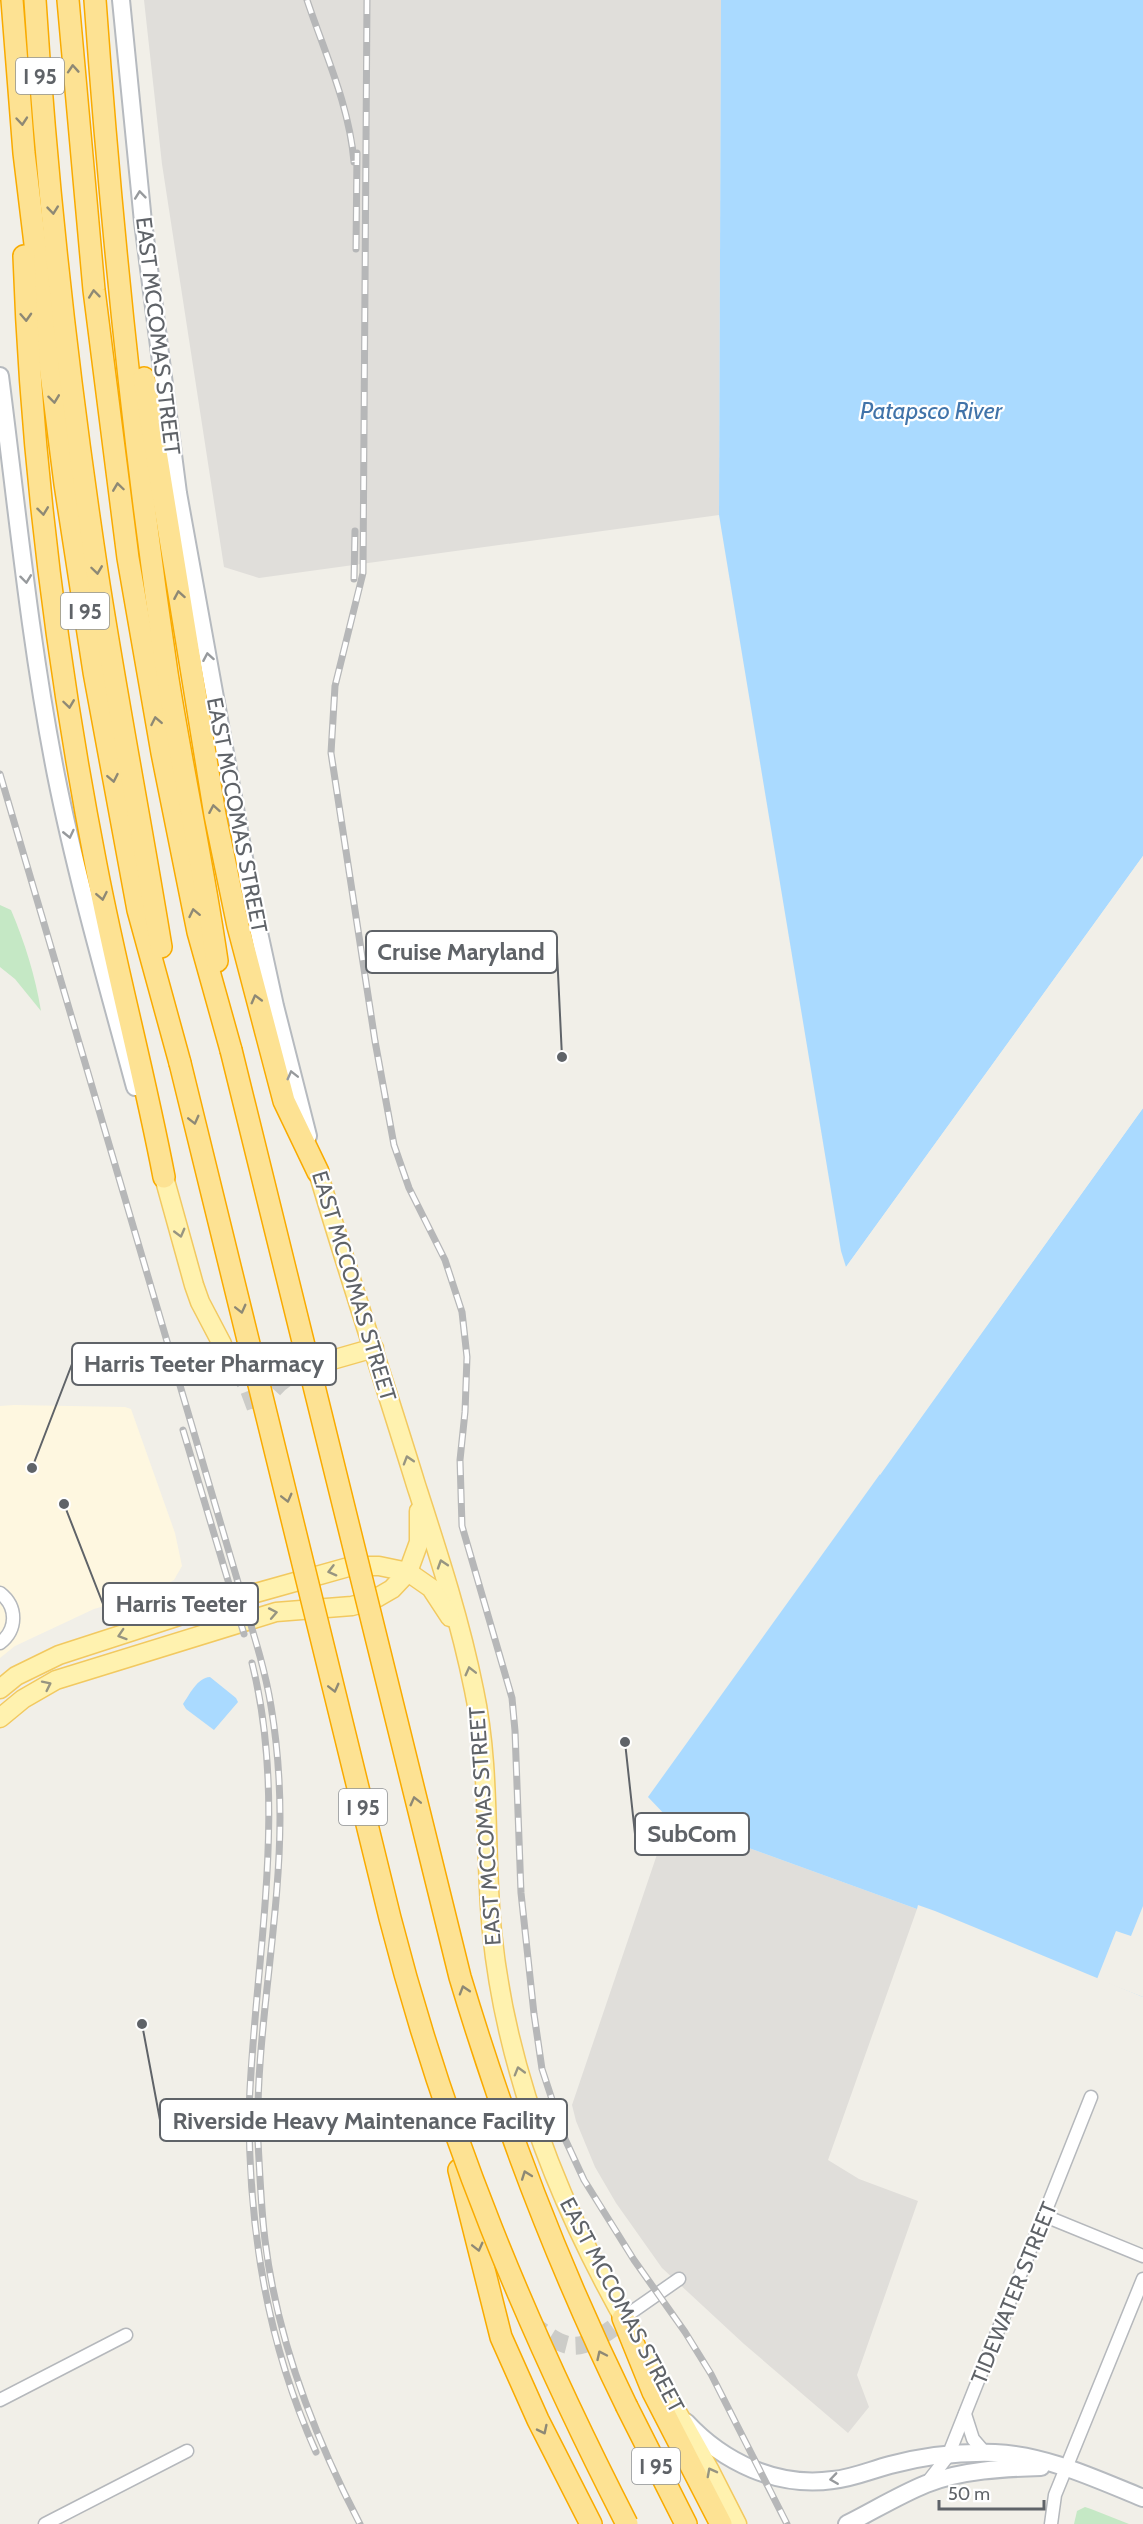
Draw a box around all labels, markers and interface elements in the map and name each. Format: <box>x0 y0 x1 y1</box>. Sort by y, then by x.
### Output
road number: I 95 <box>16 58 64 94</box>
one-way arrow <box>67 64 80 73</box>
one-way arrow <box>15 117 28 126</box>
one-way arrow <box>134 190 147 199</box>
one-way arrow <box>46 205 58 214</box>
street label: EAST MCCOMAS STREET <box>130 215 186 457</box>
one-way arrow <box>88 289 101 298</box>
one-way arrow <box>19 312 32 321</box>
one-way arrow <box>47 394 59 404</box>
water label: Patapsco River <box>860 396 1004 425</box>
one-way arrow <box>113 483 125 492</box>
one-way arrow <box>36 506 49 515</box>
one-way arrow <box>91 565 103 575</box>
one-way arrow <box>20 575 32 584</box>
one-way arrow <box>174 591 186 600</box>
road number: I 95 <box>61 593 109 629</box>
one-way arrow <box>202 653 214 662</box>
street label: EAST MCCOMAS STREET <box>201 695 273 935</box>
one-way arrow <box>62 700 74 709</box>
one-way arrow <box>150 717 163 727</box>
one-way arrow <box>106 773 119 783</box>
one-way arrow <box>209 804 221 813</box>
one-way arrow <box>62 828 75 838</box>
one-way arrow <box>95 891 108 901</box>
one-way arrow <box>188 908 201 918</box>
callout: Cruise Maryland <box>366 931 557 973</box>
text: Cruise Maryland <box>377 937 545 966</box>
one-way arrow <box>251 994 263 1005</box>
one-way arrow <box>287 1070 299 1081</box>
one-way arrow <box>187 1114 200 1124</box>
street label: EAST MCCOMAS STREET <box>306 1168 402 1405</box>
one-way arrow <box>172 1228 185 1238</box>
one-way arrow <box>233 1304 246 1314</box>
callout: Harris Teeter Pharmacy <box>72 1343 336 1385</box>
text: Harris Teeter Pharmacy <box>84 1349 324 1378</box>
one-way arrow <box>403 1455 416 1466</box>
one-way arrow <box>280 1493 293 1503</box>
one-way arrow <box>437 1559 449 1570</box>
one-way arrow <box>327 1564 338 1576</box>
callout: Harris Teeter <box>103 1583 258 1625</box>
text: Harris Teeter <box>115 1589 247 1618</box>
one-way arrow <box>268 1607 278 1620</box>
one-way arrow <box>117 1627 128 1640</box>
one-way arrow <box>464 1666 477 1676</box>
one-way arrow <box>41 1680 52 1692</box>
one-way arrow <box>326 1683 339 1693</box>
street label: EAST MCCOMAS STREET <box>463 1705 507 1946</box>
road number: I 95 <box>339 1789 387 1825</box>
one-way arrow <box>409 1796 422 1806</box>
callout: SubCom <box>635 1813 749 1855</box>
text: SubCom <box>647 1819 737 1848</box>
one-way arrow <box>459 1985 471 1996</box>
one-way arrow <box>514 2066 527 2076</box>
callout: Riverside Heavy Maintenance Facility <box>160 2099 567 2141</box>
text: Riverside Heavy Maintenance Facility <box>172 2106 556 2135</box>
one-way arrow <box>520 2170 533 2181</box>
street label: EAST MCCOMAS STREET <box>554 2193 690 2417</box>
street label: TIDEWATER STREET <box>965 2198 1063 2388</box>
one-way arrow <box>471 2242 484 2252</box>
one-way arrow <box>597 2350 609 2361</box>
one-way arrow <box>535 2424 547 2435</box>
road number: I 95 <box>632 2448 680 2484</box>
one-way arrow <box>707 2468 718 2478</box>
one-way arrow <box>830 2473 839 2485</box>
scale bar <box>939 2473 1044 2511</box>
text: 50 m <box>948 2483 990 2505</box>

